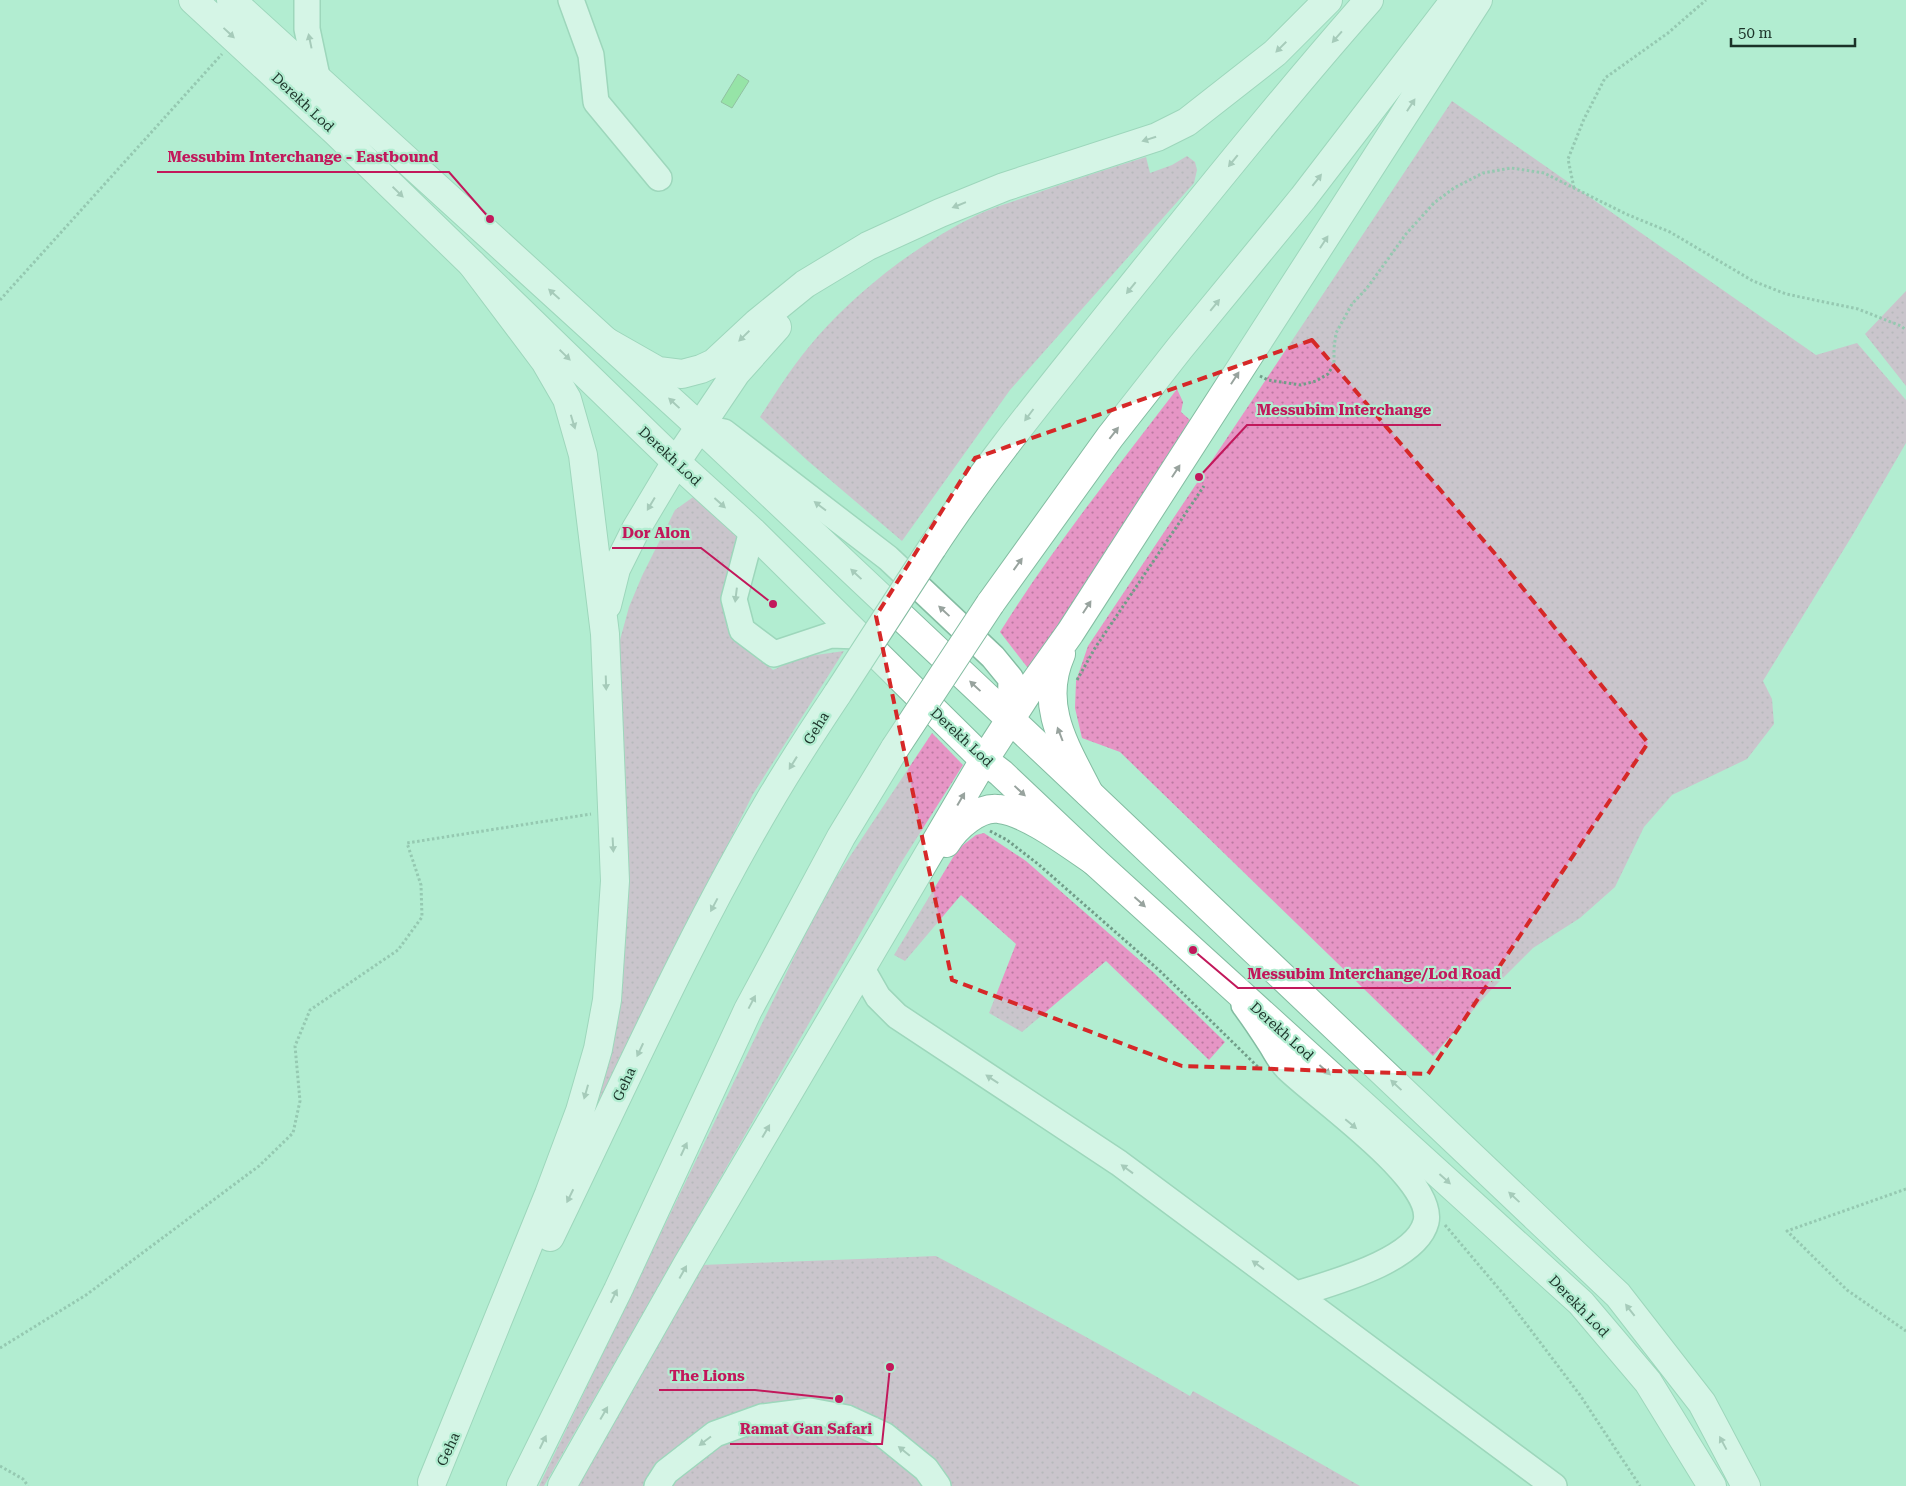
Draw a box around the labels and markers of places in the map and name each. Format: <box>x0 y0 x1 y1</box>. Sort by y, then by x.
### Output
callout: Messubim Interchange - Eastbound <box>157 142 449 172</box>
callout: Messubim Interchange <box>1247 395 1441 425</box>
callout: Dor Alon <box>612 518 701 548</box>
callout: Messubim Interchange/Lod Road <box>1238 958 1511 988</box>
callout: The Lions <box>659 1360 755 1390</box>
callout: Ramat Gan Safari <box>730 1414 882 1444</box>

